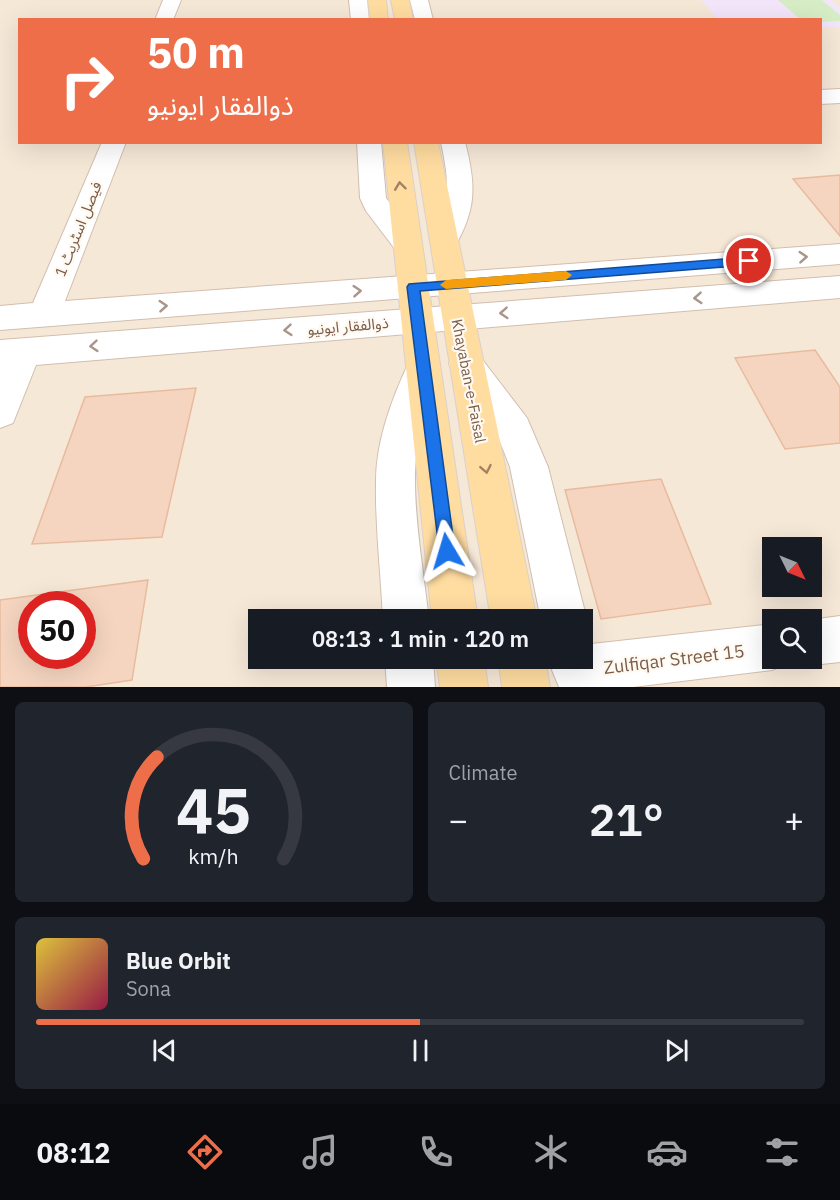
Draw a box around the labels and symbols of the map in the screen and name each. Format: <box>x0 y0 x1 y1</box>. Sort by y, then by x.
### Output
street label: فیصل اسٹریٹ 1 <box>50 178 106 279</box>
one-way arrow <box>395 182 407 191</box>
pin <box>723 235 774 286</box>
one-way arrow <box>799 250 808 263</box>
one-way arrow <box>353 285 362 298</box>
one-way arrow <box>693 291 702 304</box>
one-way arrow <box>159 300 168 313</box>
one-way arrow <box>499 306 508 319</box>
street label: ذوالفقار ایونیو <box>307 313 389 339</box>
street label: Khayaban-e-Faisal <box>448 317 490 445</box>
one-way arrow <box>284 324 293 337</box>
one-way arrow <box>89 340 98 353</box>
one-way arrow <box>479 463 492 473</box>
position arrow <box>415 519 479 583</box>
north arrow <box>762 537 822 597</box>
speed limit sign: 50 <box>18 591 96 669</box>
street label: Zulfiqar Street 15 <box>602 639 746 679</box>

